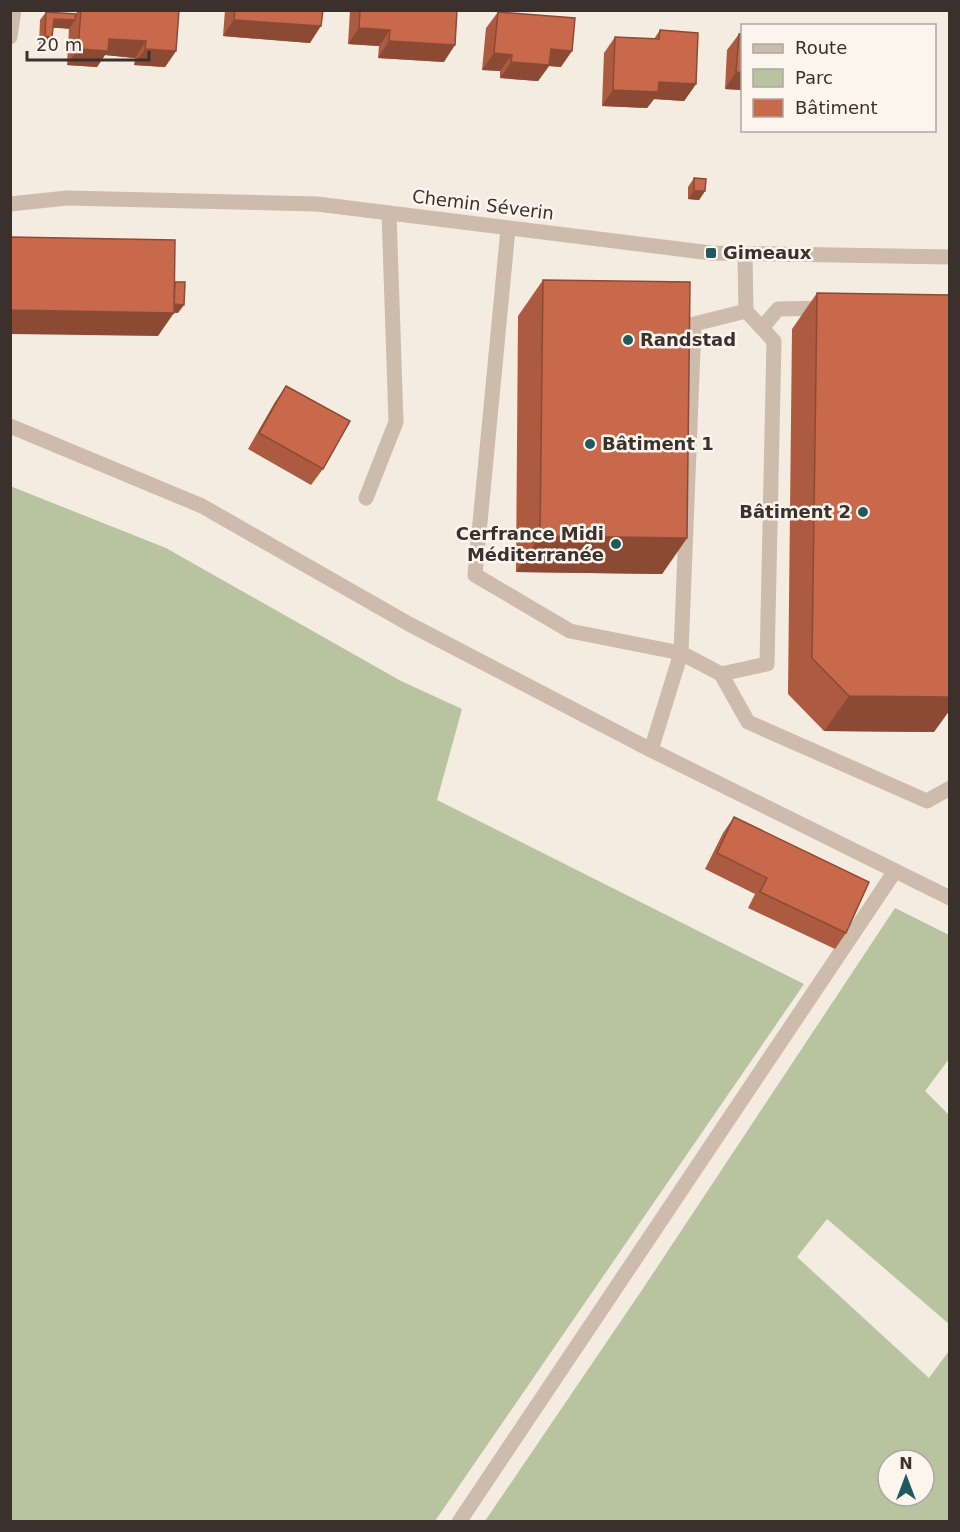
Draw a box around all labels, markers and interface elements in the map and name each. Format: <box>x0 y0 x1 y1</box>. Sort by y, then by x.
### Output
scale bar <box>27 24 148 62</box>
legend <box>741 24 936 132</box>
text: 20 m <box>36 34 82 55</box>
text: Route <box>795 37 847 58</box>
text: Parc <box>795 67 833 88</box>
text: Bâtiment <box>795 97 878 118</box>
street label: Chemin Séverin <box>411 185 555 224</box>
place label: Gimeaux <box>723 242 812 263</box>
marker: Gimeaux <box>704 246 718 260</box>
place label: Randstad <box>640 329 736 350</box>
marker: Randstad <box>621 333 635 347</box>
place label: Bâtiment 1 <box>602 433 714 454</box>
marker: Bâtiment 1 <box>583 437 597 451</box>
place label: Bâtiment 2 <box>739 501 851 522</box>
marker: Bâtiment 2 <box>856 505 870 519</box>
place label: Cerfrance Midi Méditerranée <box>456 523 604 565</box>
marker: Cerfrance Midi Méditerranée <box>609 537 623 551</box>
north arrow <box>876 1448 936 1508</box>
text: N <box>899 1454 913 1473</box>

